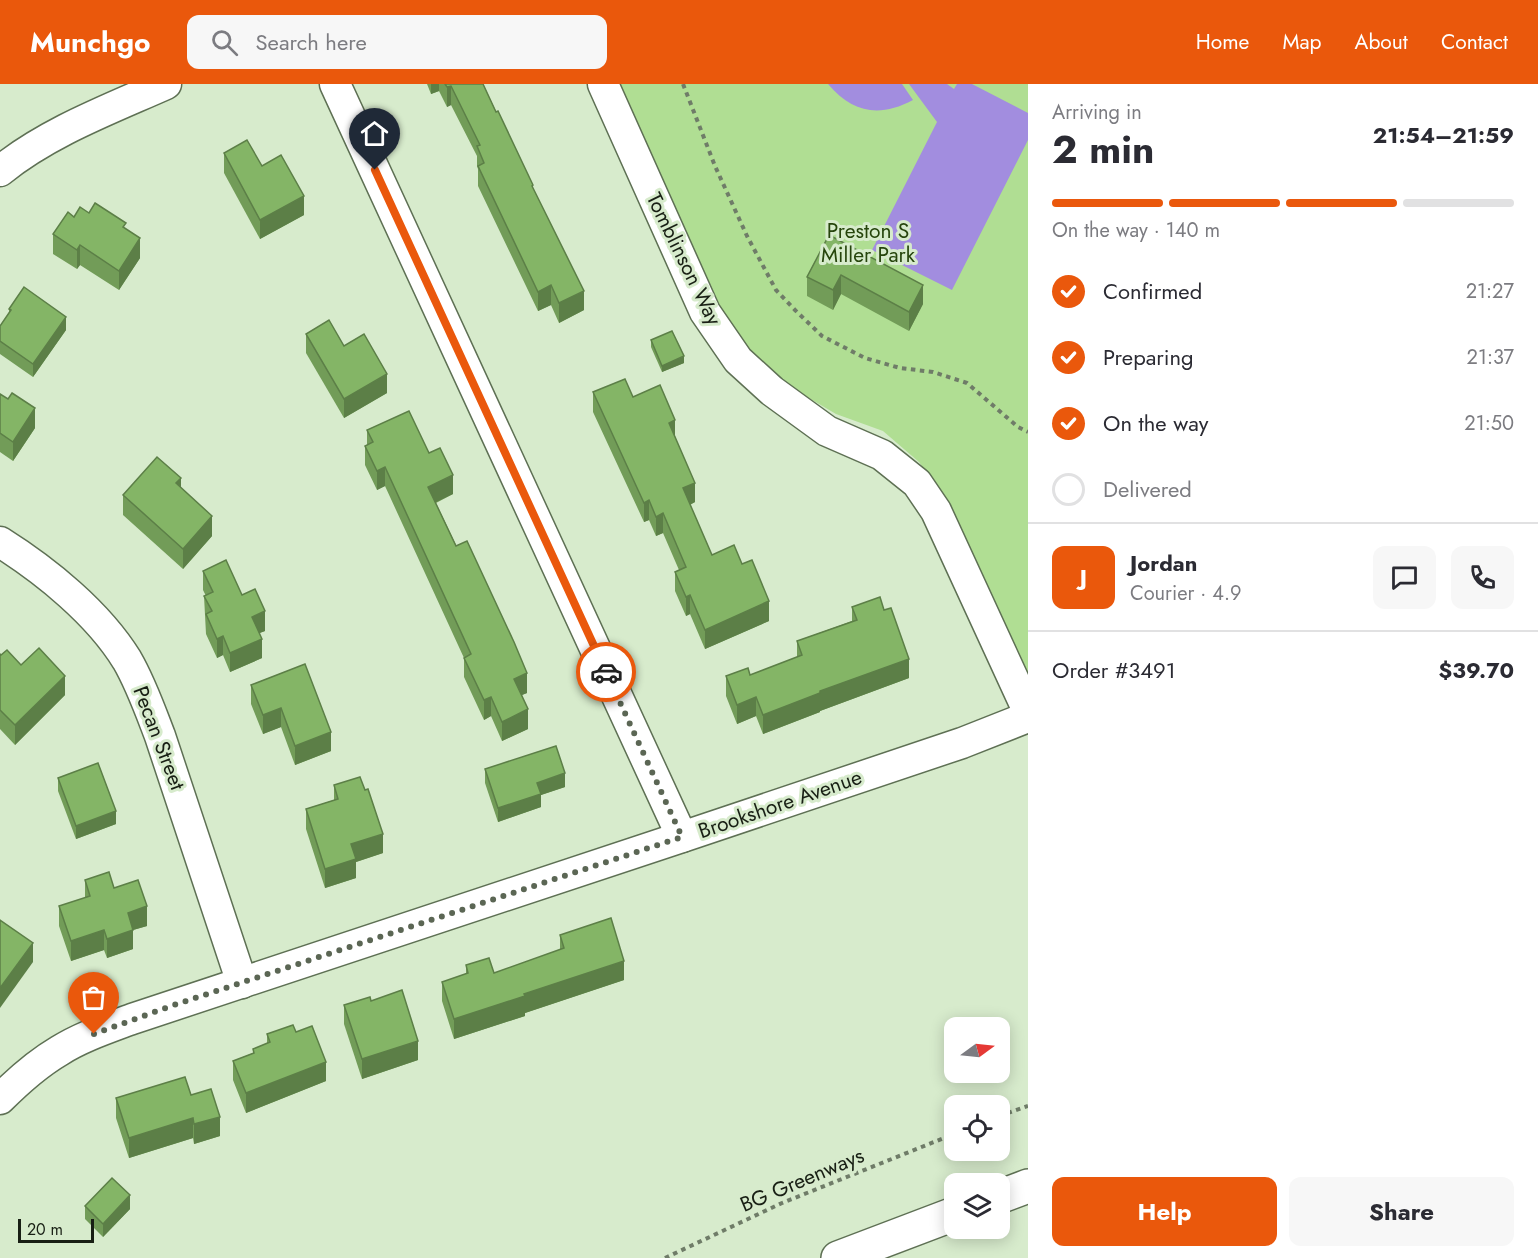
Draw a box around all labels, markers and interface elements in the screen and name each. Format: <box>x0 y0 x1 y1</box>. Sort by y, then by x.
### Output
search box <box>187 15 607 69</box>
text: Munchgo <box>30 22 151 63</box>
icon: search <box>208 26 241 59</box>
text: Search here <box>256 26 367 58</box>
text: Home <box>1196 27 1249 57</box>
text: Map <box>1282 27 1322 57</box>
text: About <box>1355 27 1408 57</box>
text: Contact <box>1441 27 1508 57</box>
text: Arriving in <box>1052 98 1142 127</box>
pin <box>349 108 400 170</box>
icon: home <box>358 117 391 150</box>
text: 21:54–21:59 <box>1373 119 1514 151</box>
text: 2 min <box>1052 121 1154 178</box>
street label: Tomblinson Way <box>639 188 729 331</box>
park label: Preston S Miller Park <box>821 216 916 270</box>
text: On the way · 140 m <box>1052 216 1220 245</box>
icon: check <box>1052 275 1085 308</box>
text: Confirmed <box>1103 275 1202 307</box>
text: 21:27 <box>1466 277 1514 306</box>
icon: check <box>1052 341 1085 374</box>
text: Preparing <box>1103 341 1194 373</box>
text: 21:37 <box>1467 343 1514 372</box>
icon: check <box>1052 407 1085 440</box>
text: On the way <box>1103 407 1208 439</box>
text: 21:50 <box>1464 409 1514 438</box>
text: Delivered <box>1103 473 1192 505</box>
button: chat <box>1373 546 1436 609</box>
button: phone <box>1451 546 1514 609</box>
text: Jordan <box>1130 547 1197 579</box>
text: J <box>1080 561 1087 593</box>
text: Courier · 4.9 <box>1130 579 1242 608</box>
courier <box>576 642 636 702</box>
text: Order #3491 <box>1052 654 1176 686</box>
text: $39.70 <box>1439 654 1514 686</box>
icon: car <box>590 656 623 689</box>
street label: Pecan Street <box>125 682 193 794</box>
street label: Brookshore Avenue <box>694 762 866 846</box>
pin <box>68 972 119 1034</box>
icon: bag <box>77 981 110 1014</box>
north arrow <box>944 1017 1010 1083</box>
map controls <box>944 1017 1010 1239</box>
button: locate <box>944 1095 1010 1161</box>
street label: BG Greenways <box>735 1140 869 1220</box>
button: layers <box>944 1173 1010 1239</box>
button: Help <box>1052 1177 1277 1246</box>
button: Share <box>1289 1177 1514 1246</box>
scale bar <box>18 1216 94 1244</box>
text: 20 m <box>27 1218 63 1241</box>

